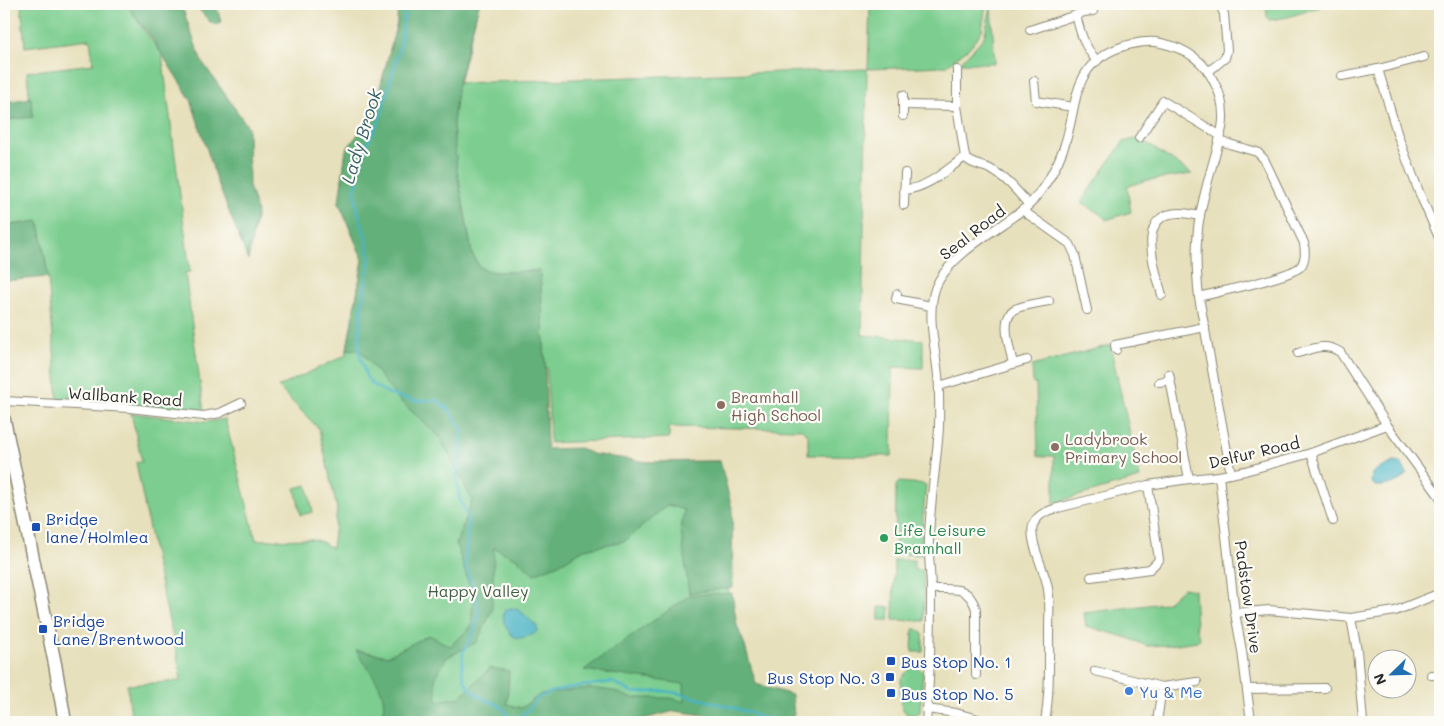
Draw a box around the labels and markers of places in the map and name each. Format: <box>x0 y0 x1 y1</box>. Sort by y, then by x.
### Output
place label: Bramhall High School <box>731 386 821 425</box>
marker: Bramhall High School <box>715 399 727 411</box>
place label: Ladybrook Primary School <box>1065 428 1182 467</box>
marker: Ladybrook Primary School <box>1049 441 1061 453</box>
place label: Bridge lane/Holmlea <box>46 508 149 547</box>
place label: Life Leisure Bramhall <box>894 519 986 558</box>
marker: Bridge lane/Holmlea <box>30 521 42 533</box>
marker: Life Leisure Bramhall <box>878 532 890 544</box>
place label: Bridge Lane/Brentwood <box>53 610 184 649</box>
marker: Bridge Lane/Brentwood <box>37 623 49 635</box>
place label: Bus Stop No. 1 <box>901 651 1011 672</box>
marker: Bus Stop No. 1 <box>885 655 897 667</box>
place label: Bus Stop No. 3 <box>767 667 880 688</box>
marker: Bus Stop No. 3 <box>884 671 896 683</box>
place label: Yu & Me <box>1139 681 1203 702</box>
place label: Bus Stop No. 5 <box>901 683 1014 704</box>
marker: Yu & Me <box>1123 685 1135 697</box>
marker: Bus Stop No. 5 <box>885 687 897 699</box>

